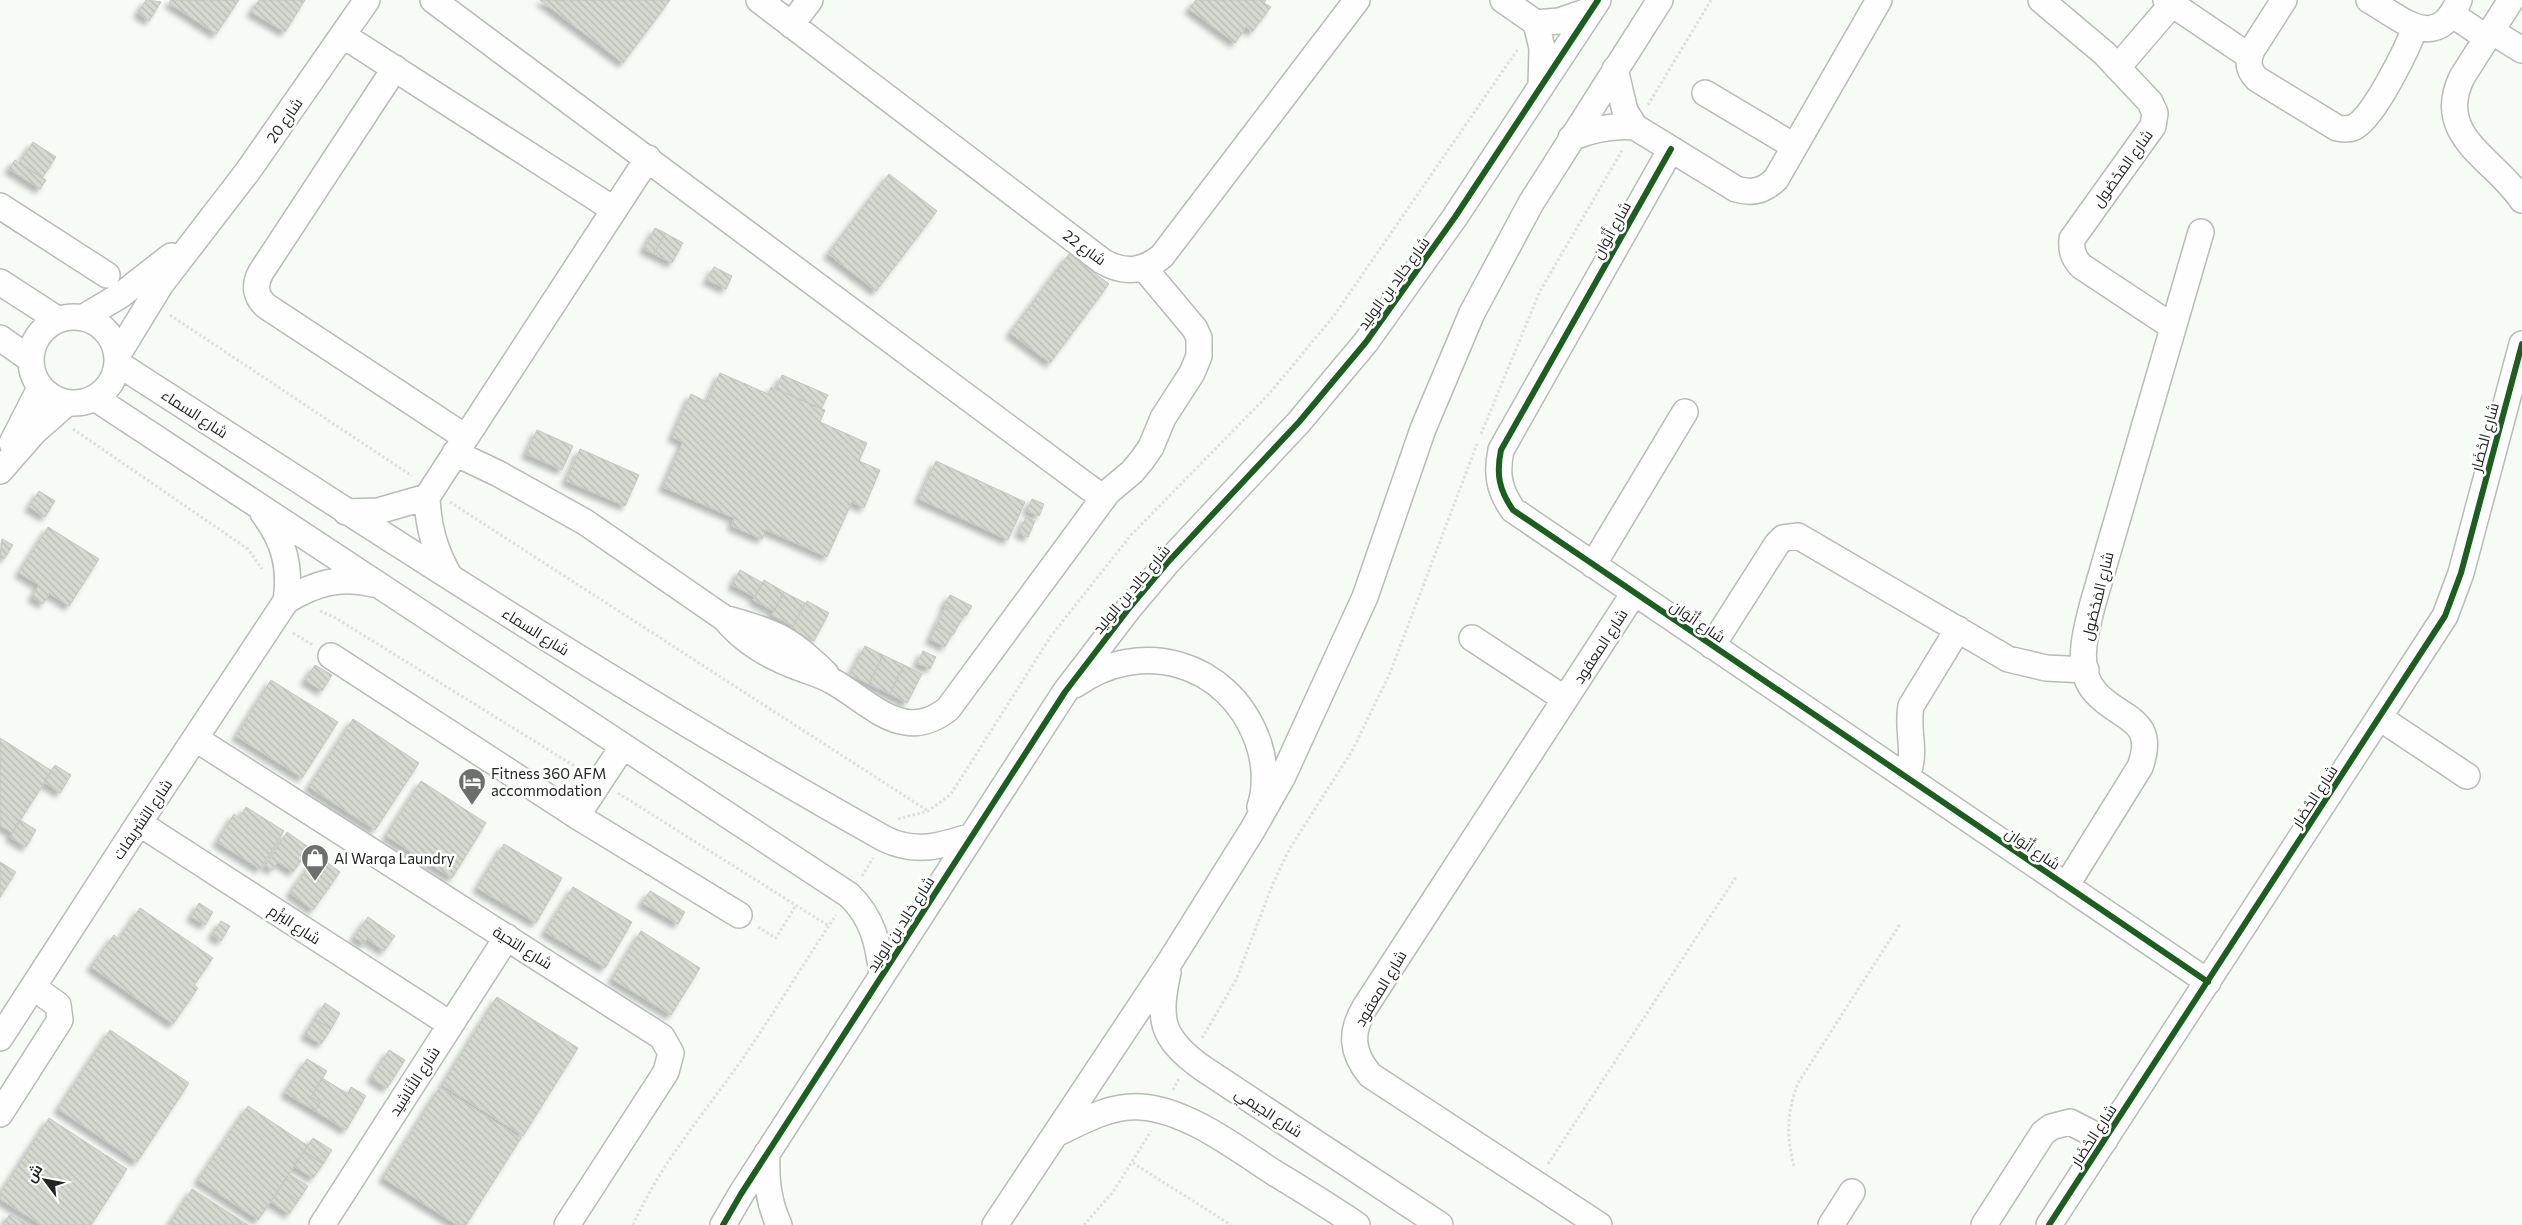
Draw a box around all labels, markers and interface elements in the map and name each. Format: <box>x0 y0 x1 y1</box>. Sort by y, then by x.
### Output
street label: شارع 20 <box>262 94 308 147</box>
street label: شارع المَحْصُول <box>2088 126 2158 212</box>
street label: شارع أَنْوَان <box>1587 198 1637 263</box>
street label: شارع 22 <box>1058 225 1110 271</box>
street label: شارع خالِد بن الوليد <box>1353 233 1435 335</box>
street label: شارع السماء <box>157 385 232 444</box>
street label: شارع الحْضَار <box>2466 401 2505 475</box>
street label: شارع خالِد بن الوليد <box>1089 541 1176 639</box>
street label: شارع المَحْصُول <box>2077 550 2120 643</box>
street label: شارع أَنْوَان <box>1665 595 1730 648</box>
street label: شارع السماء <box>498 603 573 661</box>
street label: شارع المعقود <box>1569 605 1633 688</box>
street label: شارع الحْضَار <box>2287 762 2343 833</box>
place label: Fitness 360 AFM accommodation <box>491 764 606 799</box>
hotel icon: Fitness 360 AFM accommodation <box>457 767 487 806</box>
street label: شارع التشريفات <box>109 776 178 864</box>
street label: شارع أَنْوَان <box>2000 822 2065 875</box>
shop icon: Al Warqa Laundry <box>300 843 330 882</box>
place label: Al Warqa Laundry <box>334 849 455 867</box>
street label: شارع خالِد بن الوليد <box>862 873 940 977</box>
street label: شارع البَزْم <box>264 901 324 950</box>
street label: شارع التحية <box>488 922 556 975</box>
street label: شارع المعقود <box>1350 947 1412 1031</box>
street label: شارع الأَنَاشِيد <box>385 1043 446 1121</box>
street label: شارع الجيمي <box>1230 1084 1306 1144</box>
street label: شارع الحْضَار <box>2066 1101 2122 1172</box>
north arrow <box>20 1155 70 1205</box>
text: ش <box>22 1161 46 1185</box>

